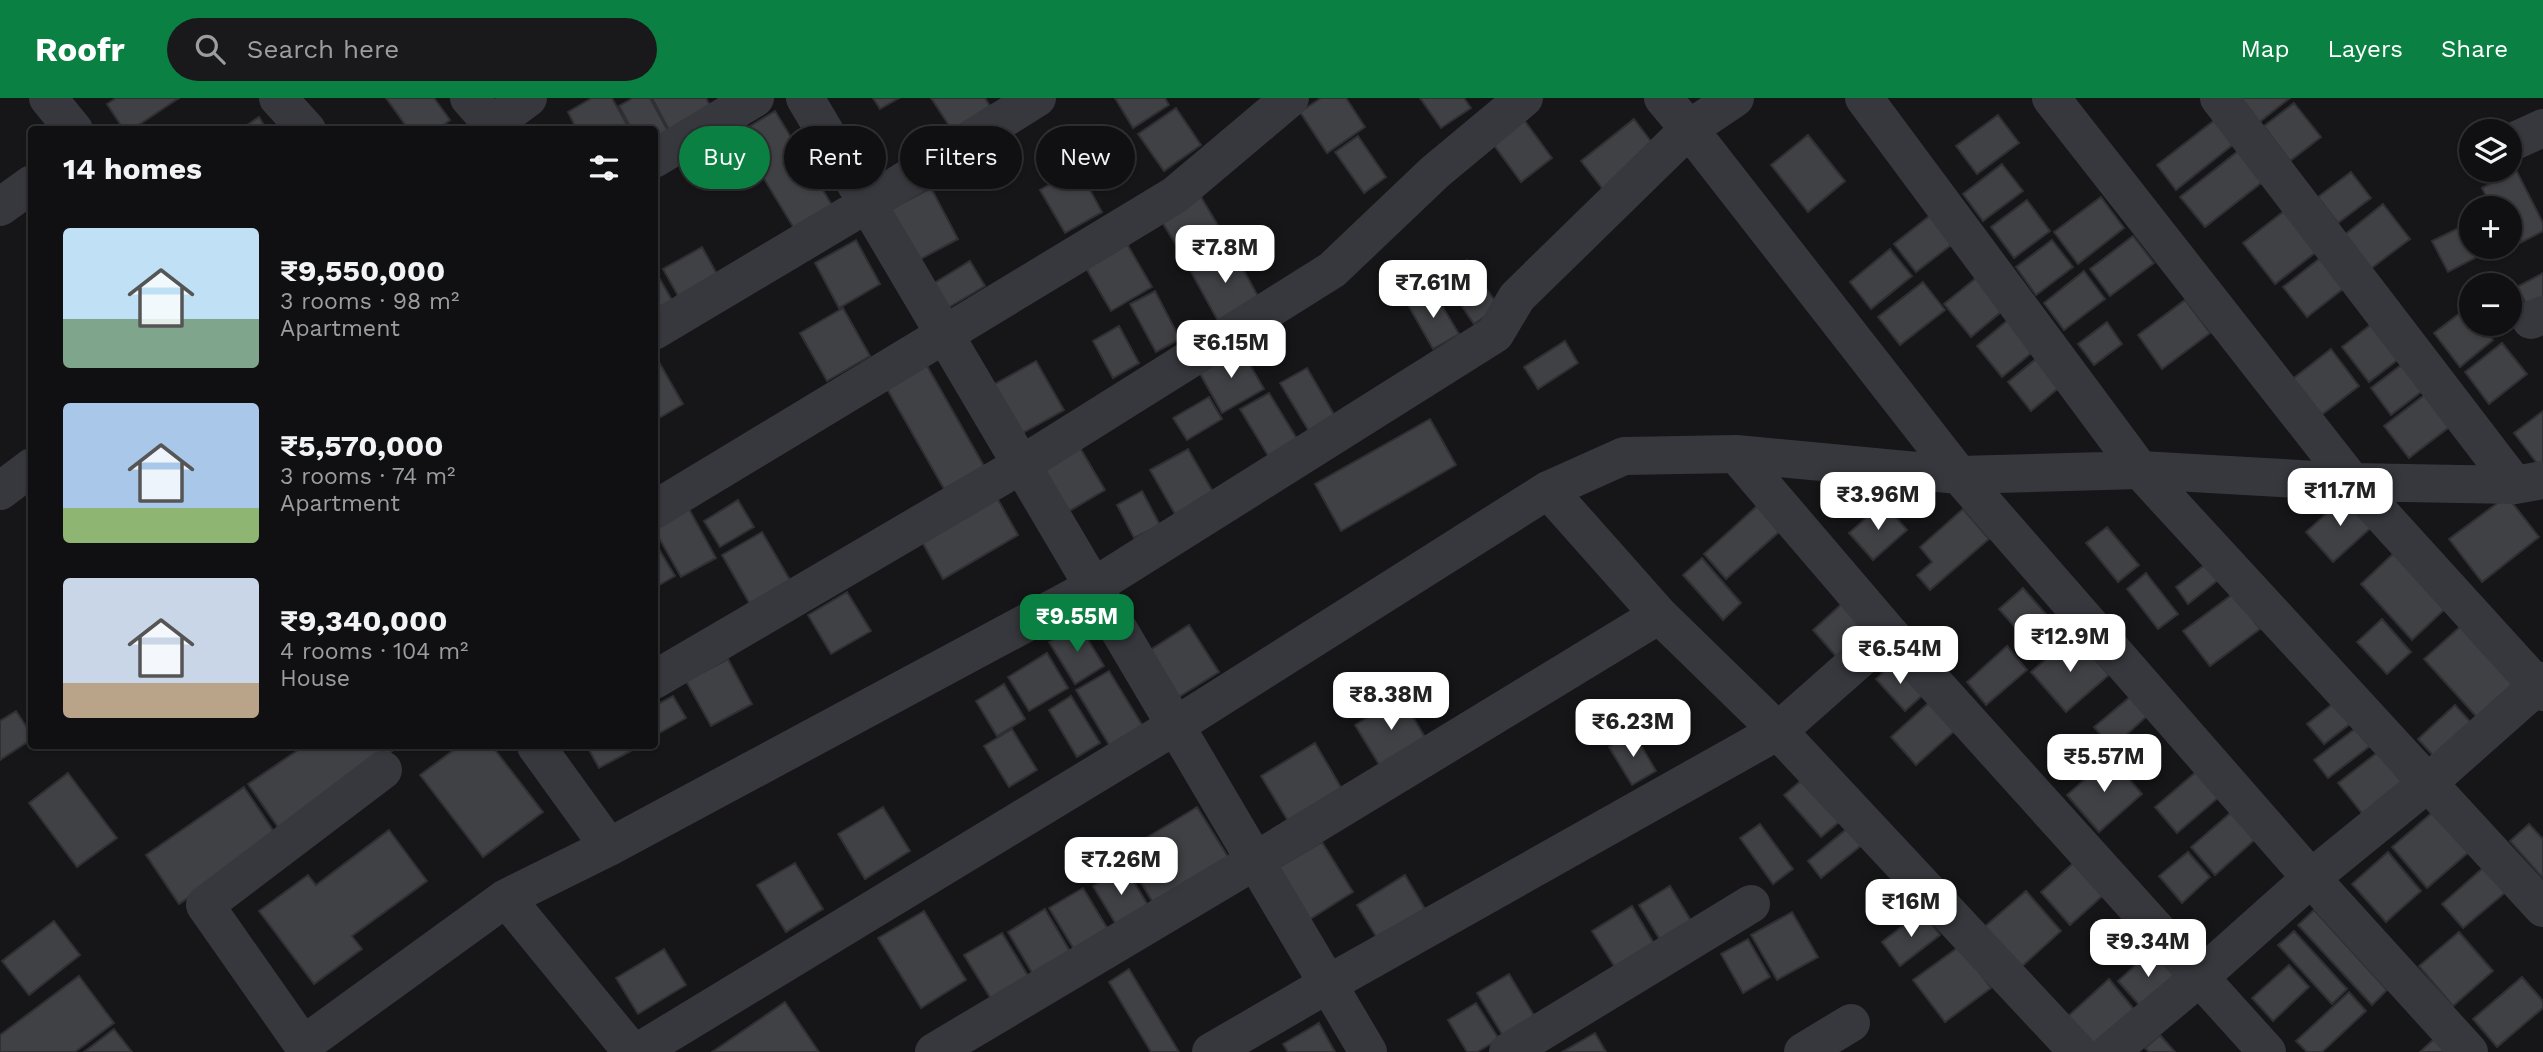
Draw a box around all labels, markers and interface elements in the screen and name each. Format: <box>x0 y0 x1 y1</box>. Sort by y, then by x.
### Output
search box <box>167 18 657 81</box>
text: Roofr <box>35 30 125 69</box>
icon: search <box>191 30 229 68</box>
text: Search here <box>247 34 399 64</box>
text: Map <box>2241 35 2289 63</box>
text: Layers <box>2327 35 2403 63</box>
text: Share <box>2441 35 2508 63</box>
map controls <box>2459 119 2522 336</box>
button: layers <box>2459 119 2522 182</box>
chip: Buy <box>679 126 770 189</box>
chip: Rent <box>784 126 886 189</box>
chip: Filters <box>900 126 1022 189</box>
chip: New <box>1036 126 1135 189</box>
icon: filters <box>585 149 623 187</box>
text: 14 homes <box>63 151 202 186</box>
button: + <box>2459 196 2522 259</box>
pin: ₹7.8M <box>1176 226 1274 285</box>
text: ₹7.8M <box>1191 234 1259 261</box>
text: ₹9,550,000 <box>280 253 445 288</box>
icon: home <box>119 256 203 340</box>
pin: ₹7.61M <box>1376 260 1490 320</box>
text: ₹7.61M <box>1395 269 1471 296</box>
button: − <box>2459 273 2522 336</box>
text: 3 rooms · 98 m² <box>280 288 459 315</box>
text: Apartment <box>280 315 400 342</box>
pin: ₹6.15M <box>1174 320 1288 380</box>
text: ₹6.15M <box>1193 329 1269 356</box>
text: ₹5,570,000 <box>280 428 444 463</box>
icon: home <box>119 431 203 515</box>
text: 3 rooms · 74 m² <box>280 463 455 490</box>
pin: ₹11.7M <box>2283 468 2397 528</box>
pin: ₹3.96M <box>1821 472 1935 532</box>
text: ₹11.7M <box>2304 477 2376 504</box>
text: ₹3.96M <box>1836 481 1920 508</box>
text: Apartment <box>280 490 400 517</box>
pin: ₹9.55M <box>1020 594 1134 654</box>
text: ₹9,340,000 <box>280 603 448 638</box>
text: ₹9.55M <box>1036 603 1118 630</box>
icon: home <box>119 606 203 690</box>
pin: ₹12.9M <box>2013 614 2127 674</box>
text: ₹12.9M <box>2030 623 2110 650</box>
pin: ₹6.54M <box>1843 626 1957 686</box>
text: ₹6.54M <box>1858 635 1942 662</box>
text: 4 rooms · 104 m² <box>280 638 468 665</box>
text: House <box>280 665 350 692</box>
pin: ₹8.38M <box>1334 672 1448 732</box>
text: ₹8.38M <box>1349 681 1433 708</box>
pin: ₹6.23M <box>1576 700 1690 759</box>
text: ₹6.23M <box>1592 708 1674 735</box>
pin: ₹5.57M <box>2047 734 2161 794</box>
text: ₹5.57M <box>2063 743 2145 770</box>
pin: ₹7.26M <box>1064 838 1178 897</box>
text: ₹7.26M <box>1081 846 1161 873</box>
pin: ₹16M <box>1870 880 1952 939</box>
text: ₹16M <box>1882 888 1940 915</box>
pin: ₹9.34M <box>2091 920 2205 979</box>
text: ₹9.34M <box>2106 928 2190 955</box>

